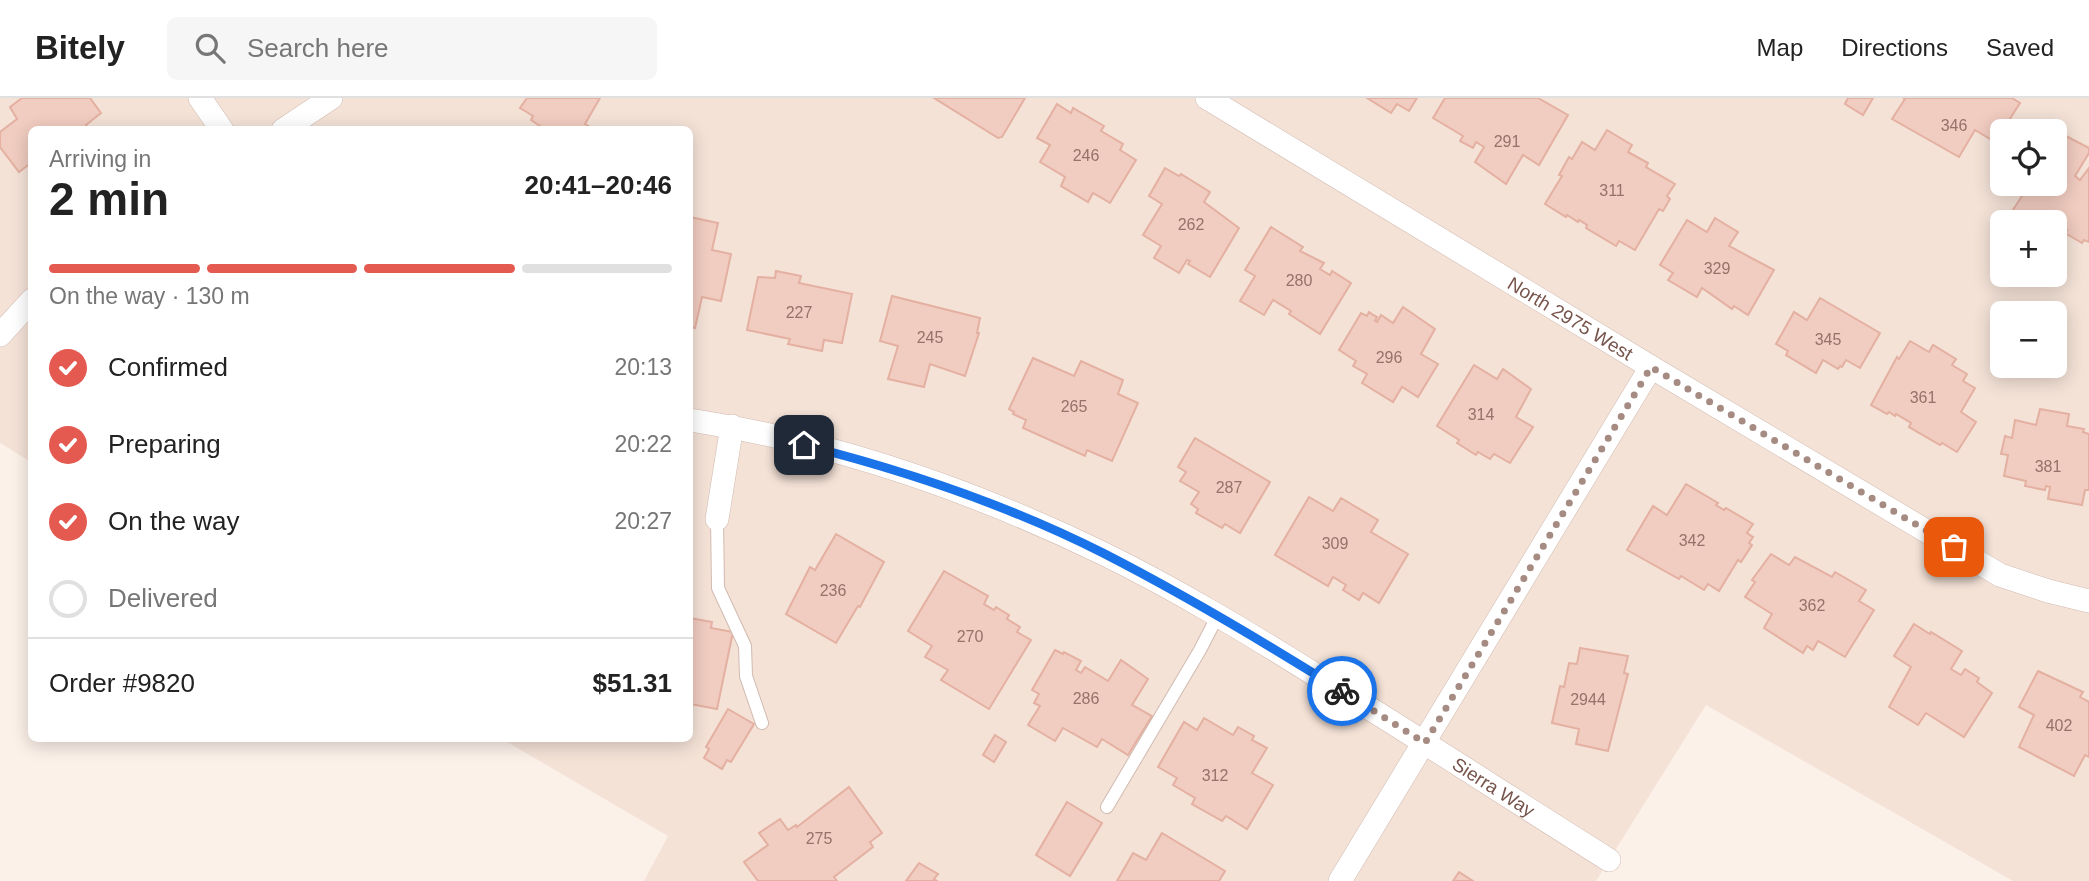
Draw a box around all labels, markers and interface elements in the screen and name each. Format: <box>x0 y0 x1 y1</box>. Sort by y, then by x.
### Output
search box <box>167 17 657 80</box>
text: Bitely <box>35 29 125 66</box>
icon: search <box>191 29 229 67</box>
text: Search here <box>247 33 389 63</box>
text: Map <box>1757 34 1803 61</box>
text: Directions <box>1841 34 1948 61</box>
text: Saved <box>1986 34 2054 61</box>
house number: 346 <box>1941 117 1967 134</box>
map controls <box>1990 119 2067 378</box>
button: locate <box>1990 119 2067 196</box>
house number: 291 <box>1494 133 1520 150</box>
text: Arriving in <box>49 146 151 172</box>
house number: 246 <box>1073 147 1099 164</box>
text: 20:41–20:46 <box>525 170 672 200</box>
text: 2 min <box>49 173 169 225</box>
house number: 311 <box>1599 182 1625 199</box>
button: + <box>1990 210 2067 287</box>
house number: 262 <box>1178 216 1204 233</box>
house number: 329 <box>1704 260 1730 277</box>
house number: 280 <box>1286 272 1312 289</box>
street label: North 2975 West <box>1504 272 1637 364</box>
text: On the way · 130 m <box>49 283 250 309</box>
button: − <box>1990 301 2067 378</box>
house number: 227 <box>786 304 812 321</box>
house number: 245 <box>917 329 943 346</box>
house number: 345 <box>1815 331 1841 348</box>
icon: check <box>49 349 87 387</box>
house number: 296 <box>1376 349 1402 366</box>
text: Confirmed <box>108 352 228 382</box>
text: 20:13 <box>614 354 672 380</box>
house number: 361 <box>1910 389 1936 406</box>
house number: 265 <box>1061 398 1087 415</box>
house number: 314 <box>1468 406 1494 423</box>
pin <box>774 415 834 475</box>
icon: check <box>49 426 87 464</box>
icon: home <box>785 426 823 464</box>
text: Preparing <box>108 429 221 459</box>
text: 20:22 <box>614 431 672 457</box>
house number: 381 <box>2035 458 2061 475</box>
house number: 287 <box>1216 479 1242 496</box>
icon: check <box>49 503 87 541</box>
text: On the way <box>108 506 240 536</box>
text: 20:27 <box>614 508 672 534</box>
pin <box>1924 517 1984 577</box>
icon: bag <box>1935 528 1973 566</box>
house number: 342 <box>1679 532 1705 549</box>
house number: 309 <box>1322 535 1348 552</box>
house number: 236 <box>820 582 846 599</box>
text: Delivered <box>108 583 218 613</box>
house number: 362 <box>1799 597 1825 614</box>
house number: 270 <box>957 628 983 645</box>
courier <box>1307 656 1377 726</box>
text: Order #9820 <box>49 668 195 698</box>
text: $51.31 <box>592 668 672 698</box>
icon: bike <box>1323 672 1361 710</box>
house number: 286 <box>1073 690 1099 707</box>
house number: 2944 <box>1570 691 1606 708</box>
house number: 402 <box>2046 717 2072 734</box>
street label: Sierra Way <box>1449 753 1539 821</box>
house number: 312 <box>1202 767 1228 784</box>
house number: 275 <box>806 830 832 847</box>

